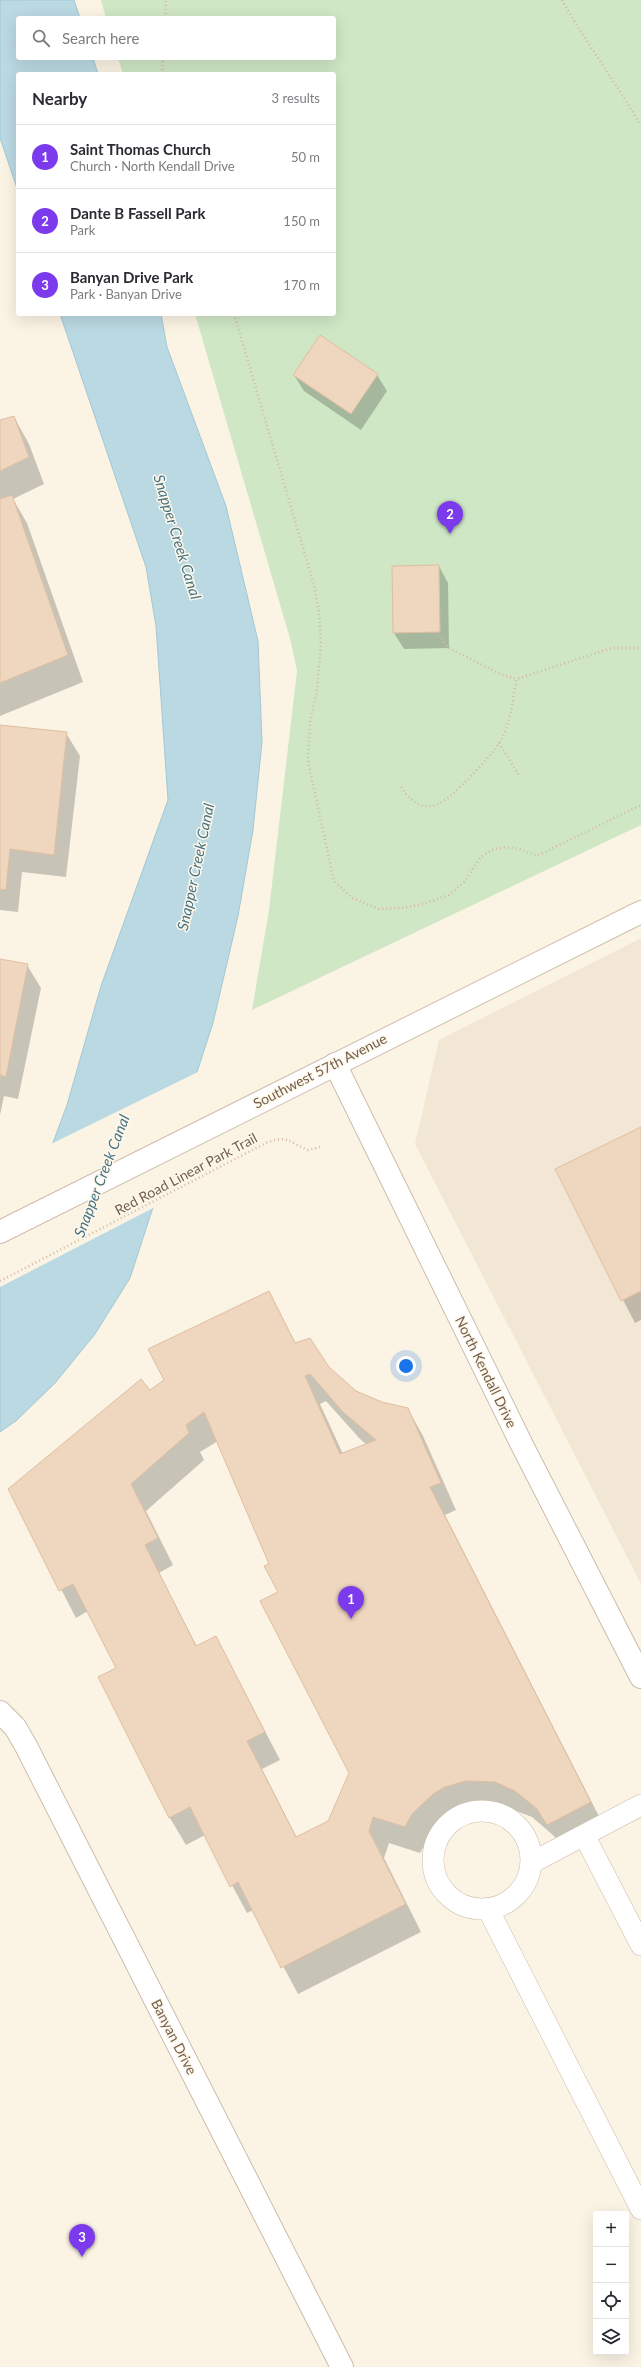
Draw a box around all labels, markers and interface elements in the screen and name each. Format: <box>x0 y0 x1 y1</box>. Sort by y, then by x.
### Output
search box <box>16 16 336 60</box>
icon: search <box>30 27 52 49</box>
text: Search here <box>62 29 139 47</box>
text: Nearby <box>32 88 87 109</box>
text: 3 results <box>272 90 320 106</box>
text: Saint Thomas Church <box>70 140 211 158</box>
text: 1 <box>41 149 49 165</box>
text: 50 m <box>291 149 320 165</box>
text: Church · North Kendall Drive <box>70 158 235 174</box>
text: Dante B Fassell Park <box>70 204 206 222</box>
text: 2 <box>41 213 49 229</box>
text: 150 m <box>283 213 320 229</box>
text: Park <box>70 222 95 238</box>
text: Banyan Drive Park <box>70 268 193 286</box>
text: 3 <box>41 277 49 293</box>
text: 170 m <box>283 277 320 293</box>
text: Park · Banyan Drive <box>70 286 182 302</box>
water label: Snapper Creek Canal <box>150 472 206 602</box>
pin: 2 <box>437 501 463 534</box>
water label: Snapper Creek Canal <box>173 801 217 932</box>
street label: Southwest 57th Avenue <box>250 1029 389 1112</box>
water label: Snapper Creek Canal <box>69 1111 133 1239</box>
street label: Red Road Linear Park Trail <box>112 1129 260 1218</box>
street label: North Kendall Drive <box>452 1313 521 1430</box>
your location <box>396 1356 416 1376</box>
pin: 1 <box>338 1586 364 1619</box>
street label: Banyan Drive <box>148 1996 201 2077</box>
map controls <box>593 2211 629 2355</box>
button: + <box>593 2211 629 2247</box>
pin: 3 <box>69 2224 95 2257</box>
button: − <box>593 2247 629 2283</box>
button: locate <box>593 2283 629 2319</box>
button: layers <box>593 2319 629 2355</box>

